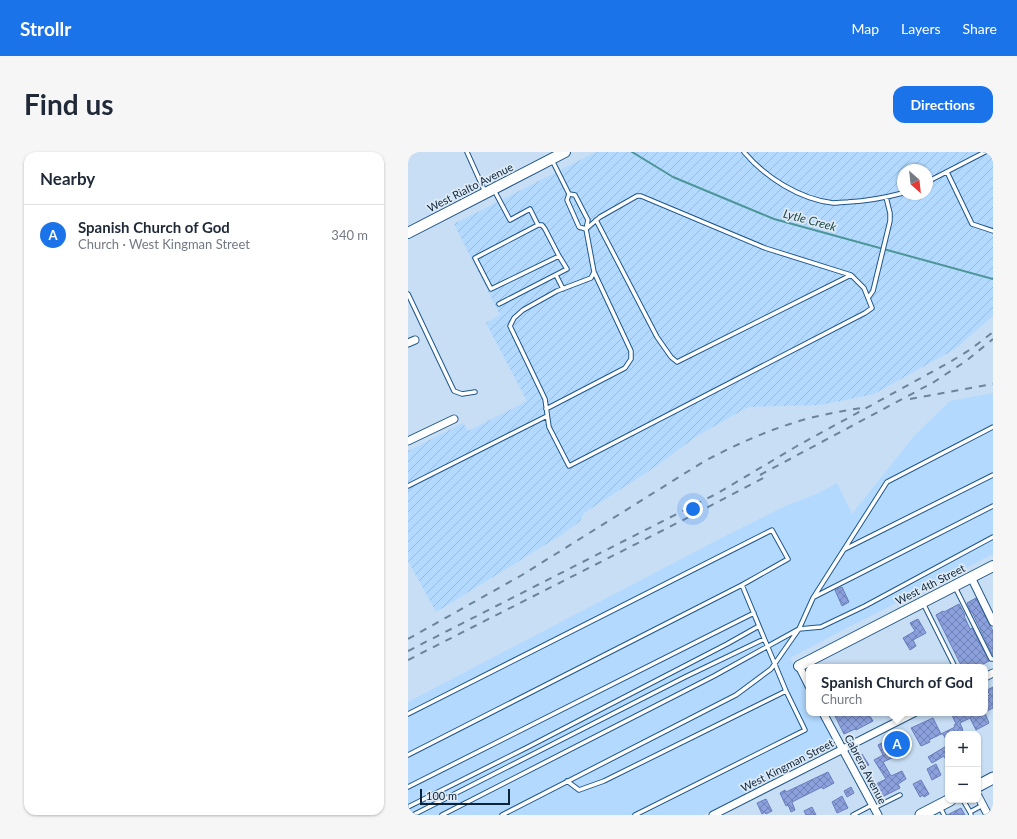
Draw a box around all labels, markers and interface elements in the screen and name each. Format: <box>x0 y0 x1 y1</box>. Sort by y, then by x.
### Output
text: Strollr <box>20 17 71 40</box>
text: Map <box>851 20 879 37</box>
text: Layers <box>901 20 941 37</box>
text: Share <box>963 20 997 37</box>
button: Directions <box>893 86 993 123</box>
text: Find us <box>24 87 114 121</box>
street label: West Rialto Avenue <box>425 160 515 214</box>
north arrow <box>897 164 933 200</box>
text: Nearby <box>40 168 95 189</box>
water label: Lytle Creek <box>782 206 839 234</box>
text: Spanish Church of God <box>78 218 230 236</box>
text: A <box>48 227 58 243</box>
text: 340 m <box>331 227 368 243</box>
text: Church · West Kingman Street <box>78 236 250 252</box>
your location <box>683 499 703 519</box>
street label: West 4th Street <box>893 561 967 607</box>
popup <box>806 664 988 716</box>
text: Spanish Church of God <box>821 673 973 691</box>
text: Church <box>821 691 862 707</box>
pin: A <box>884 729 910 759</box>
map controls <box>945 731 981 803</box>
button: + <box>945 731 981 767</box>
street label: Cabrera Avenue <box>842 732 890 806</box>
street label: West Kingman Street <box>738 736 836 794</box>
button: − <box>945 767 981 803</box>
scale bar <box>420 787 510 806</box>
text: 100 m <box>426 789 457 802</box>

